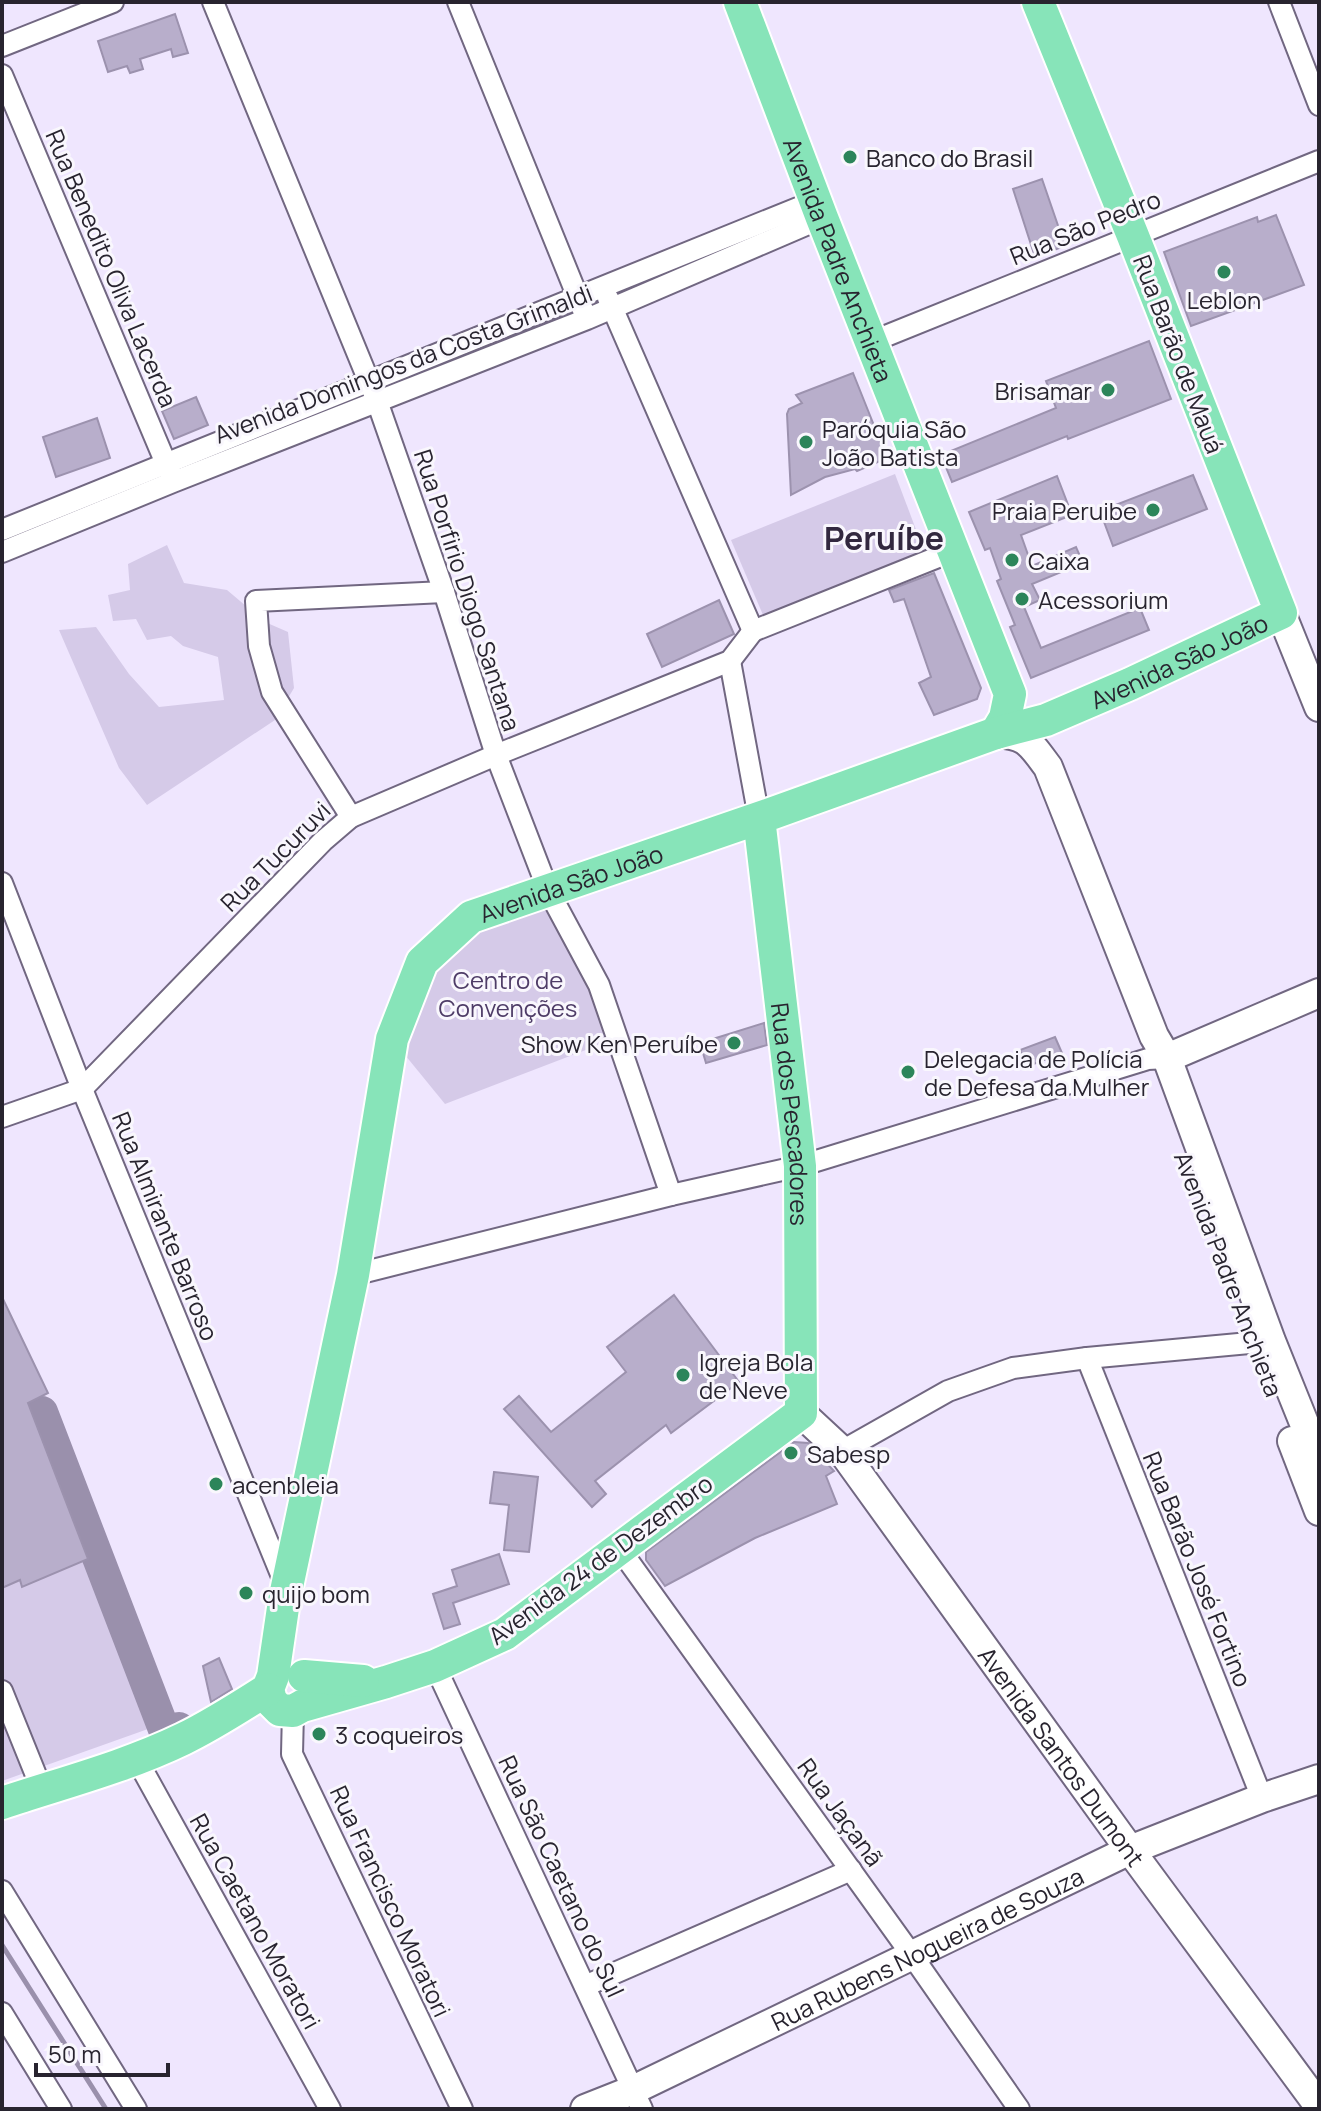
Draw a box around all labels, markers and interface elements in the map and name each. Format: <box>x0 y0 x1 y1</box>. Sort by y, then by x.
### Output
street label: Rua Benedito Oliva Lacerda <box>38 124 186 412</box>
street label: Avenida Padre Anchieta <box>776 133 902 387</box>
place label: Banco do Brasil <box>866 141 1033 174</box>
marker: Banco do Brasil <box>841 148 859 166</box>
street label: Rua São Pedro <box>1005 182 1165 272</box>
street label: Rua Barão de Mauá <box>1126 250 1232 458</box>
marker: Leblon <box>1215 263 1233 281</box>
street label: Avenida Domingos da Costa Grimaldi <box>209 276 597 450</box>
place label: Leblon <box>1187 283 1261 316</box>
place label: Brisamar <box>995 374 1092 407</box>
marker: Brisamar <box>1099 381 1117 399</box>
place label: Paróquia São João Batista <box>822 412 966 473</box>
marker: Paróquia São João Batista <box>797 433 815 451</box>
street label: Rua Porfirio Diogo Santana <box>407 445 529 735</box>
place label: Praia Peruibe <box>992 494 1137 527</box>
marker: Praia Peruibe <box>1144 501 1162 519</box>
district label: Peruíbe <box>824 516 944 560</box>
place label: Caixa <box>1028 544 1090 577</box>
marker: Caixa <box>1003 551 1021 569</box>
place label: Acessorium <box>1038 583 1168 616</box>
marker: Acessorium <box>1013 590 1031 608</box>
street label: Avenida São João <box>1085 605 1273 716</box>
street label: Rua Tucuruvi <box>213 794 337 918</box>
street label: Avenida São João <box>475 836 667 929</box>
park label: Centro de Convenções <box>439 963 577 1024</box>
street label: Rua dos Pescadores <box>764 1001 817 1226</box>
place label: Show Ken Peruíbe <box>521 1027 718 1060</box>
marker: Show Ken Peruíbe <box>725 1034 743 1052</box>
place label: Delegacia de Polícia de Defesa da Mulher <box>924 1042 1150 1103</box>
marker: Delegacia de Polícia de Defesa da Mulher <box>899 1063 917 1081</box>
street label: Rua Almirante Barroso <box>105 1107 227 1345</box>
street label: Avenida Padre Anchieta <box>1167 1147 1291 1401</box>
place label: Igreja Bola de Neve <box>699 1345 813 1406</box>
marker: Igreja Bola de Neve <box>674 1366 692 1384</box>
place label: Sabesp <box>807 1437 890 1470</box>
marker: Sabesp <box>782 1444 800 1462</box>
street label: Rua Barão José Fortino <box>1136 1447 1260 1691</box>
street label: Avenida 24 de Dezembro <box>481 1466 719 1652</box>
place label: acenbleia <box>232 1468 339 1501</box>
marker: acenbleia <box>207 1475 225 1493</box>
place label: quijo bom <box>262 1577 370 1610</box>
marker: quijo bom <box>237 1584 255 1602</box>
street label: Avenida Santos Dumont <box>972 1639 1153 1873</box>
place label: 3 coqueiros <box>335 1718 463 1751</box>
marker: 3 coqueiros <box>310 1725 328 1743</box>
street label: Rua São Caetano do Sul <box>491 1750 633 2002</box>
street label: Rua Jaçanã <box>791 1751 891 1873</box>
street label: Rua Francisco Moratori <box>323 1780 459 2022</box>
street label: Rua Caetano Moratori <box>183 1807 329 2035</box>
street label: Rua Rubens Nogueira de Souza <box>765 1859 1089 2038</box>
scale bar <box>36 2027 168 2077</box>
text: 50 m <box>48 2037 102 2070</box>

